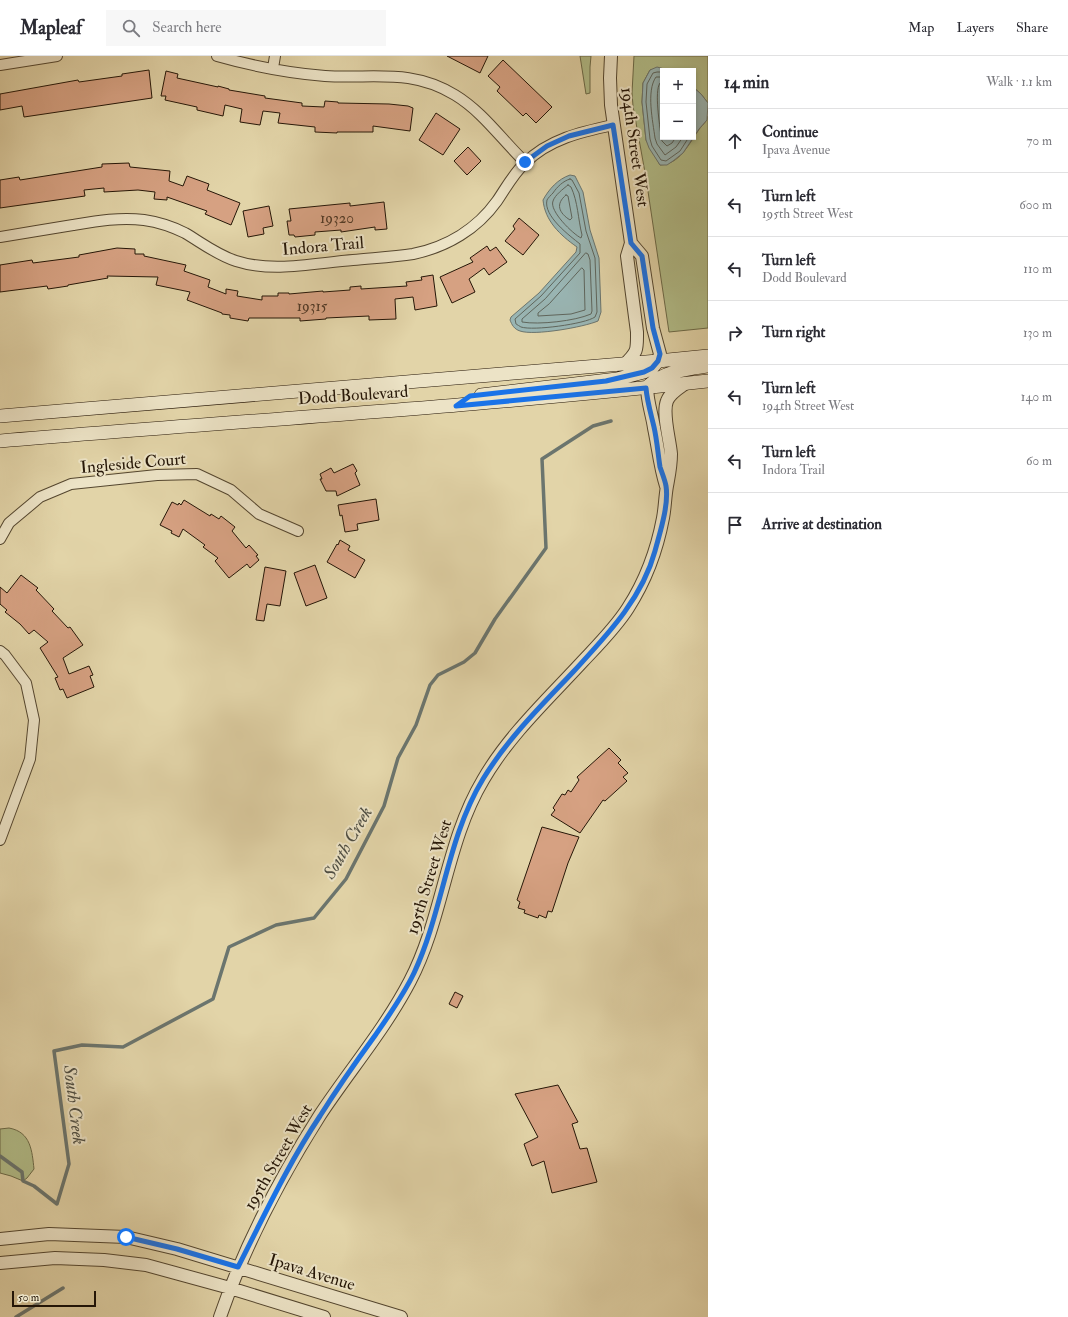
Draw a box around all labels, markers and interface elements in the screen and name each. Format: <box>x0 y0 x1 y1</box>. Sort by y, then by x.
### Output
search box <box>106 10 386 46</box>
text: Mapleaf <box>20 16 82 40</box>
icon: search <box>120 17 142 39</box>
text: Search here <box>152 18 222 37</box>
text: Map <box>908 19 934 36</box>
text: Layers <box>956 19 994 36</box>
text: Share <box>1016 19 1048 36</box>
map controls <box>660 68 696 140</box>
button: + <box>660 68 696 104</box>
text: 14 min <box>724 72 769 93</box>
text: Walk · 1.1 km <box>986 74 1052 90</box>
street label: 194th Street West <box>616 86 654 209</box>
button: − <box>660 104 696 140</box>
text: Continue <box>762 123 818 142</box>
icon: ahead <box>724 130 746 152</box>
text: 70 m <box>1027 133 1052 149</box>
text: Ipava Avenue <box>762 142 830 158</box>
route end <box>516 153 534 171</box>
text: Turn left <box>762 187 816 206</box>
icon: left <box>724 194 746 216</box>
text: 600 m <box>1019 197 1052 213</box>
text: 195th Street West <box>762 206 853 222</box>
house number: 19320 <box>320 209 354 228</box>
street label: Indora Trail <box>281 232 365 260</box>
text: Turn left <box>762 251 816 270</box>
icon: left <box>724 258 746 280</box>
text: 110 m <box>1023 261 1052 277</box>
text: Dodd Boulevard <box>762 270 847 286</box>
house number: 19315 <box>297 297 328 316</box>
icon: right <box>724 322 746 344</box>
text: Turn right <box>762 323 825 342</box>
text: 130 m <box>1023 325 1052 341</box>
text: Turn left <box>762 379 816 398</box>
street label: Dodd Boulevard <box>297 381 410 409</box>
icon: left <box>724 386 746 408</box>
text: 140 m <box>1021 389 1052 405</box>
text: 194th Street West <box>762 398 854 414</box>
text: Turn left <box>762 443 816 462</box>
street label: Ingleside Court <box>79 448 187 478</box>
icon: left <box>724 450 746 472</box>
text: 60 m <box>1026 453 1052 469</box>
text: Indora Trail <box>762 462 825 478</box>
icon: arrive <box>724 514 746 536</box>
text: Arrive at destination <box>762 515 882 534</box>
water label: South Creek <box>318 803 378 884</box>
street label: 195th Street West <box>402 817 457 937</box>
water label: South Creek <box>58 1063 90 1146</box>
street label: 195th Street West <box>239 1100 317 1214</box>
route start <box>117 1228 135 1246</box>
street label: Ipava Avenue <box>266 1249 358 1296</box>
scale bar <box>12 1289 96 1308</box>
text: 50 m <box>18 1291 39 1304</box>

